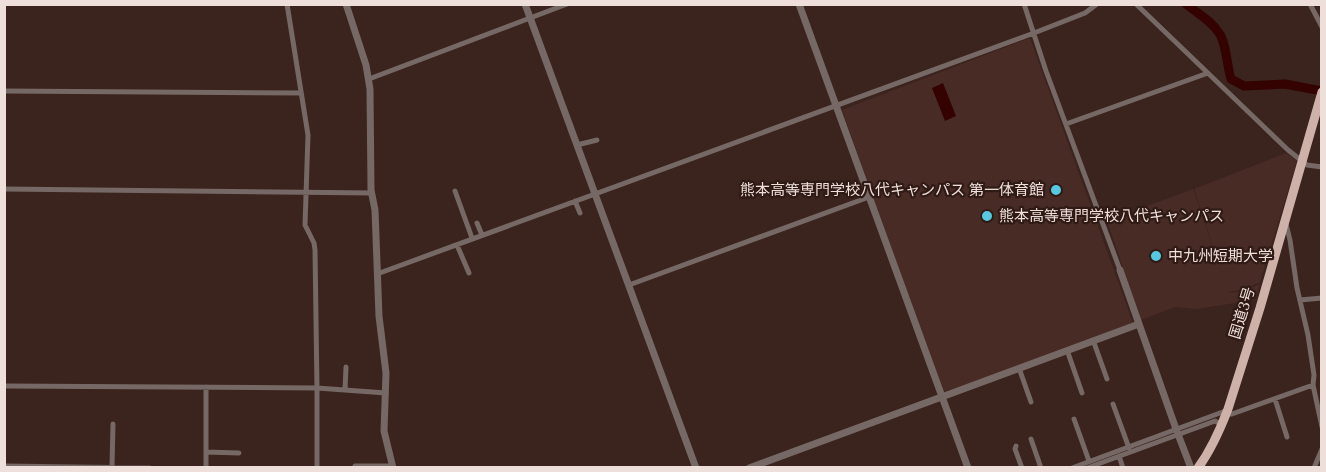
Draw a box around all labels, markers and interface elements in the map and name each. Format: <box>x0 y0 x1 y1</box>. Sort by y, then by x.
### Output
place label: 熊本高等専門学校八代キャンパス 第一体育館 <box>740 180 1044 199</box>
marker: 熊本高等専門学校八代キャンパス 第一体育館 <box>1049 183 1063 197</box>
place label: 熊本高等専門学校八代キャンパス <box>999 206 1224 225</box>
marker: 熊本高等専門学校八代キャンパス <box>980 209 994 223</box>
place label: 中九州短期大学 <box>1168 246 1273 265</box>
marker: 中九州短期大学 <box>1149 249 1163 263</box>
street label: 国道3号 <box>1225 285 1258 341</box>

